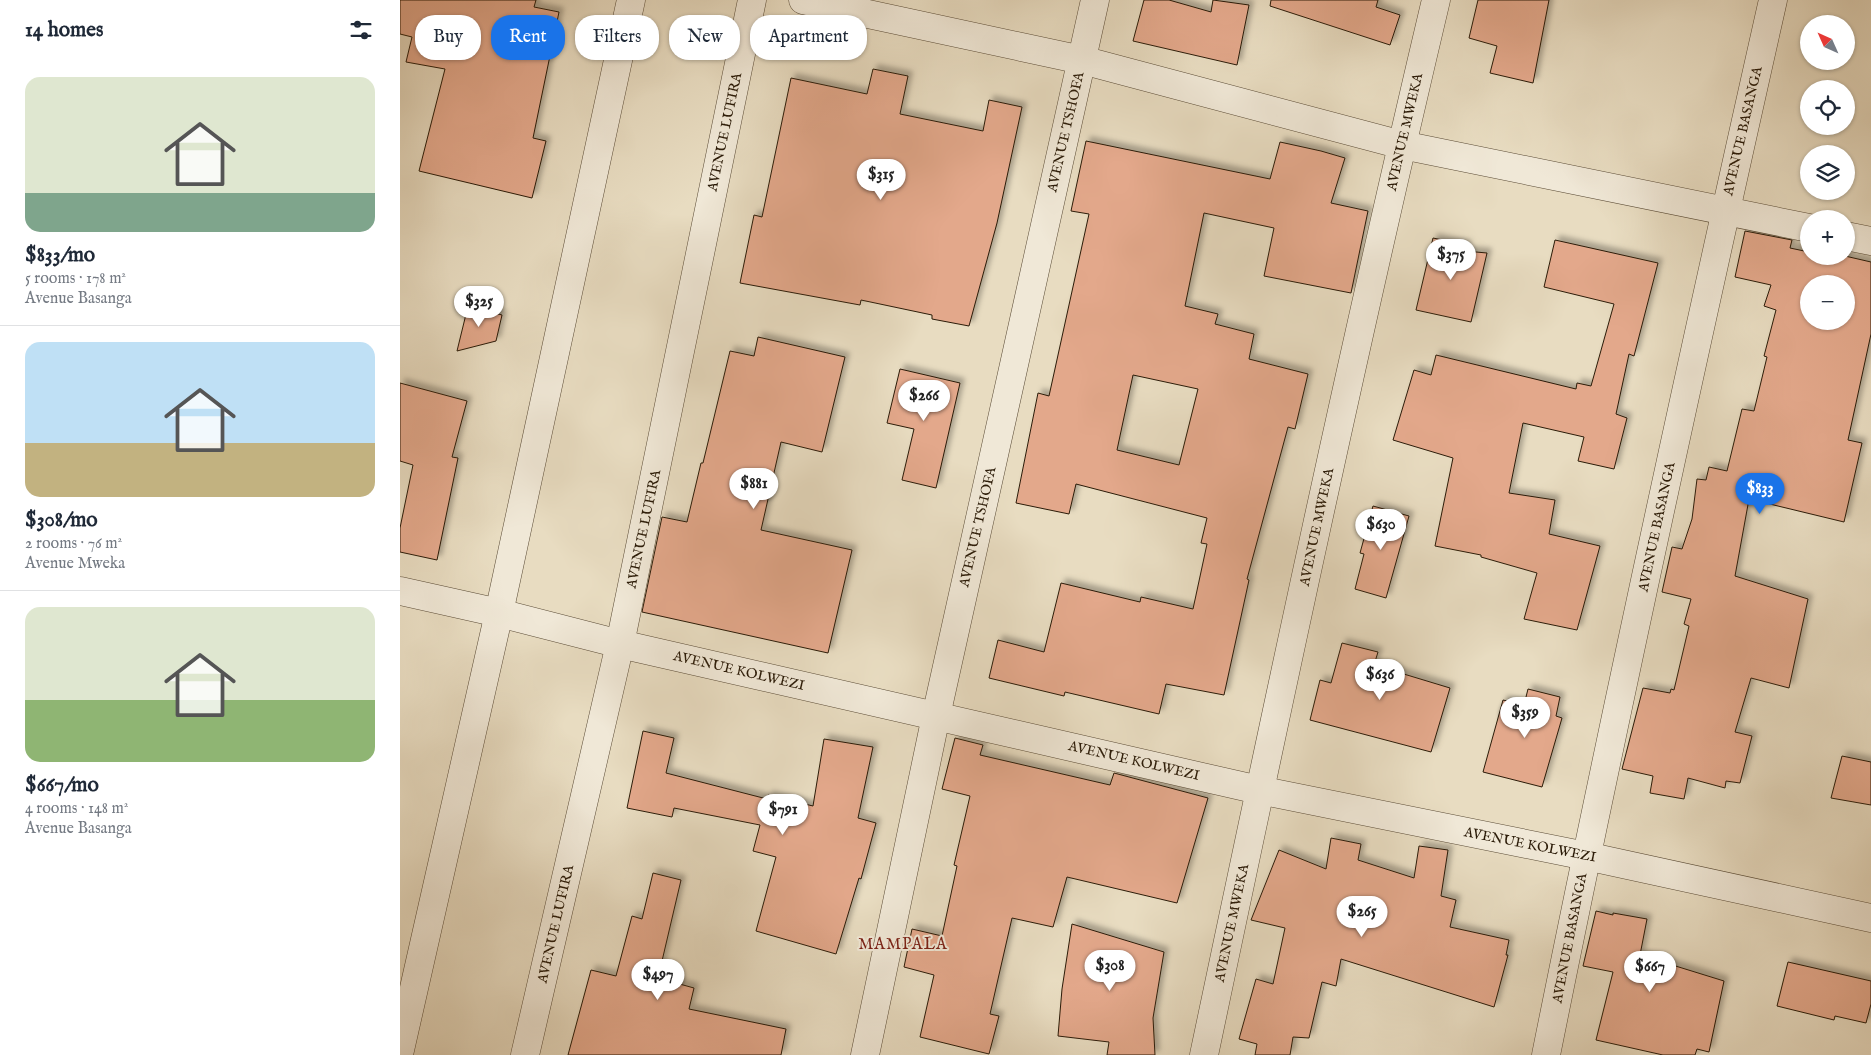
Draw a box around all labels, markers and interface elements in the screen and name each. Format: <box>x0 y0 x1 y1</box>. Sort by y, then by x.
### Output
chip: Buy <box>415 15 481 60</box>
chip: Rent <box>491 15 565 60</box>
chip: Filters <box>575 15 659 60</box>
chip: New <box>669 15 740 60</box>
chip: Apartment <box>750 15 867 60</box>
north arrow <box>1800 15 1855 70</box>
map controls <box>1800 15 1855 330</box>
icon: filters <box>347 16 375 44</box>
text: 14 homes <box>25 17 103 44</box>
street label: AVENUE BASANGA <box>1719 64 1767 198</box>
street label: AVENUE TSHOFA <box>1043 69 1089 195</box>
street label: AVENUE LUFIRA <box>703 71 746 194</box>
street label: AVENUE MWEKA <box>1382 71 1427 194</box>
button: locate <box>1800 80 1855 135</box>
icon: home <box>155 109 245 199</box>
button: layers <box>1800 145 1855 200</box>
pin: $315 <box>851 158 911 201</box>
text: $315 <box>868 165 894 185</box>
button: + <box>1800 210 1855 265</box>
pin: $375 <box>1421 238 1481 281</box>
text: $833/mo <box>25 242 95 269</box>
text: $375 <box>1437 245 1465 265</box>
text: 5 rooms · 178 m² <box>25 269 126 289</box>
button: − <box>1800 275 1855 330</box>
pin: $325 <box>449 286 509 328</box>
text: Avenue Basanga <box>25 289 132 309</box>
text: $325 <box>465 292 493 312</box>
icon: home <box>155 375 245 465</box>
pin: $266 <box>894 380 954 422</box>
text: $266 <box>909 386 939 406</box>
street label: AVENUE BASANGA <box>1634 460 1680 595</box>
street label: AVENUE TSHOFA <box>955 464 1001 590</box>
street label: AVENUE MWEKA <box>1295 466 1338 589</box>
street label: AVENUE LUFIRA <box>622 468 665 591</box>
pin: $881 <box>724 468 784 510</box>
pin: $833 <box>1730 472 1790 515</box>
text: $881 <box>740 474 768 494</box>
text: $833 <box>1746 479 1774 499</box>
text: $308/mo <box>25 507 98 534</box>
pin: $630 <box>1351 508 1411 551</box>
text: $630 <box>1366 515 1396 535</box>
text: 2 rooms · 76 m² <box>25 534 122 554</box>
text: Avenue Mweka <box>25 554 125 574</box>
icon: home <box>155 640 245 730</box>
street label: AVENUE KOLWEZI <box>671 647 806 695</box>
pin: $636 <box>1350 658 1410 701</box>
text: $636 <box>1366 665 1394 685</box>
pin: $359 <box>1495 696 1555 739</box>
text: $359 <box>1511 703 1539 723</box>
street label: AVENUE KOLWEZI <box>1066 737 1201 785</box>
text: $667/mo <box>25 772 99 799</box>
pin: $791 <box>753 794 813 836</box>
text: 4 rooms · 148 m² <box>25 799 128 819</box>
text: $791 <box>768 800 798 820</box>
text: Avenue Basanga <box>25 819 132 839</box>
street label: AVENUE KOLWEZI <box>1461 823 1598 867</box>
street label: AVENUE MWEKA <box>1210 862 1253 985</box>
street label: AVENUE LUFIRA <box>533 863 578 986</box>
street label: AVENUE BASANGA <box>1548 871 1592 1006</box>
pin: $265 <box>1332 896 1392 938</box>
text: $265 <box>1348 902 1376 922</box>
district label: MAMPALA <box>858 935 948 955</box>
pin: $308 <box>1080 950 1140 992</box>
pin: $667 <box>1620 950 1680 993</box>
text: $308 <box>1096 956 1124 976</box>
text: $667 <box>1635 957 1665 977</box>
pin: $497 <box>628 958 688 1001</box>
text: $497 <box>642 965 674 985</box>

